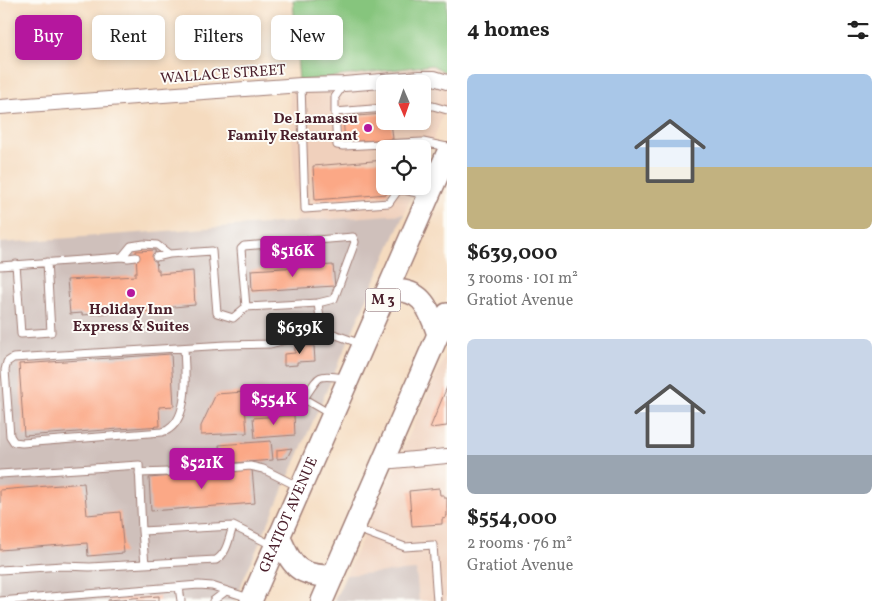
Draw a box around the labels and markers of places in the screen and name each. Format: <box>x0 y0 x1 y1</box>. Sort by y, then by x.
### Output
place label: De Lamassu Family Restaurant <box>227 109 358 147</box>
marker: De Lamassu Family Restaurant <box>362 122 374 134</box>
pin: $516K <box>258 236 328 278</box>
marker: Holiday Inn Express & Suites <box>125 287 137 299</box>
place label: Holiday Inn Express & Suites <box>73 300 189 338</box>
pin: $639K <box>265 312 335 355</box>
pin: $554K <box>239 384 309 426</box>
pin: $521K <box>167 448 237 490</box>

